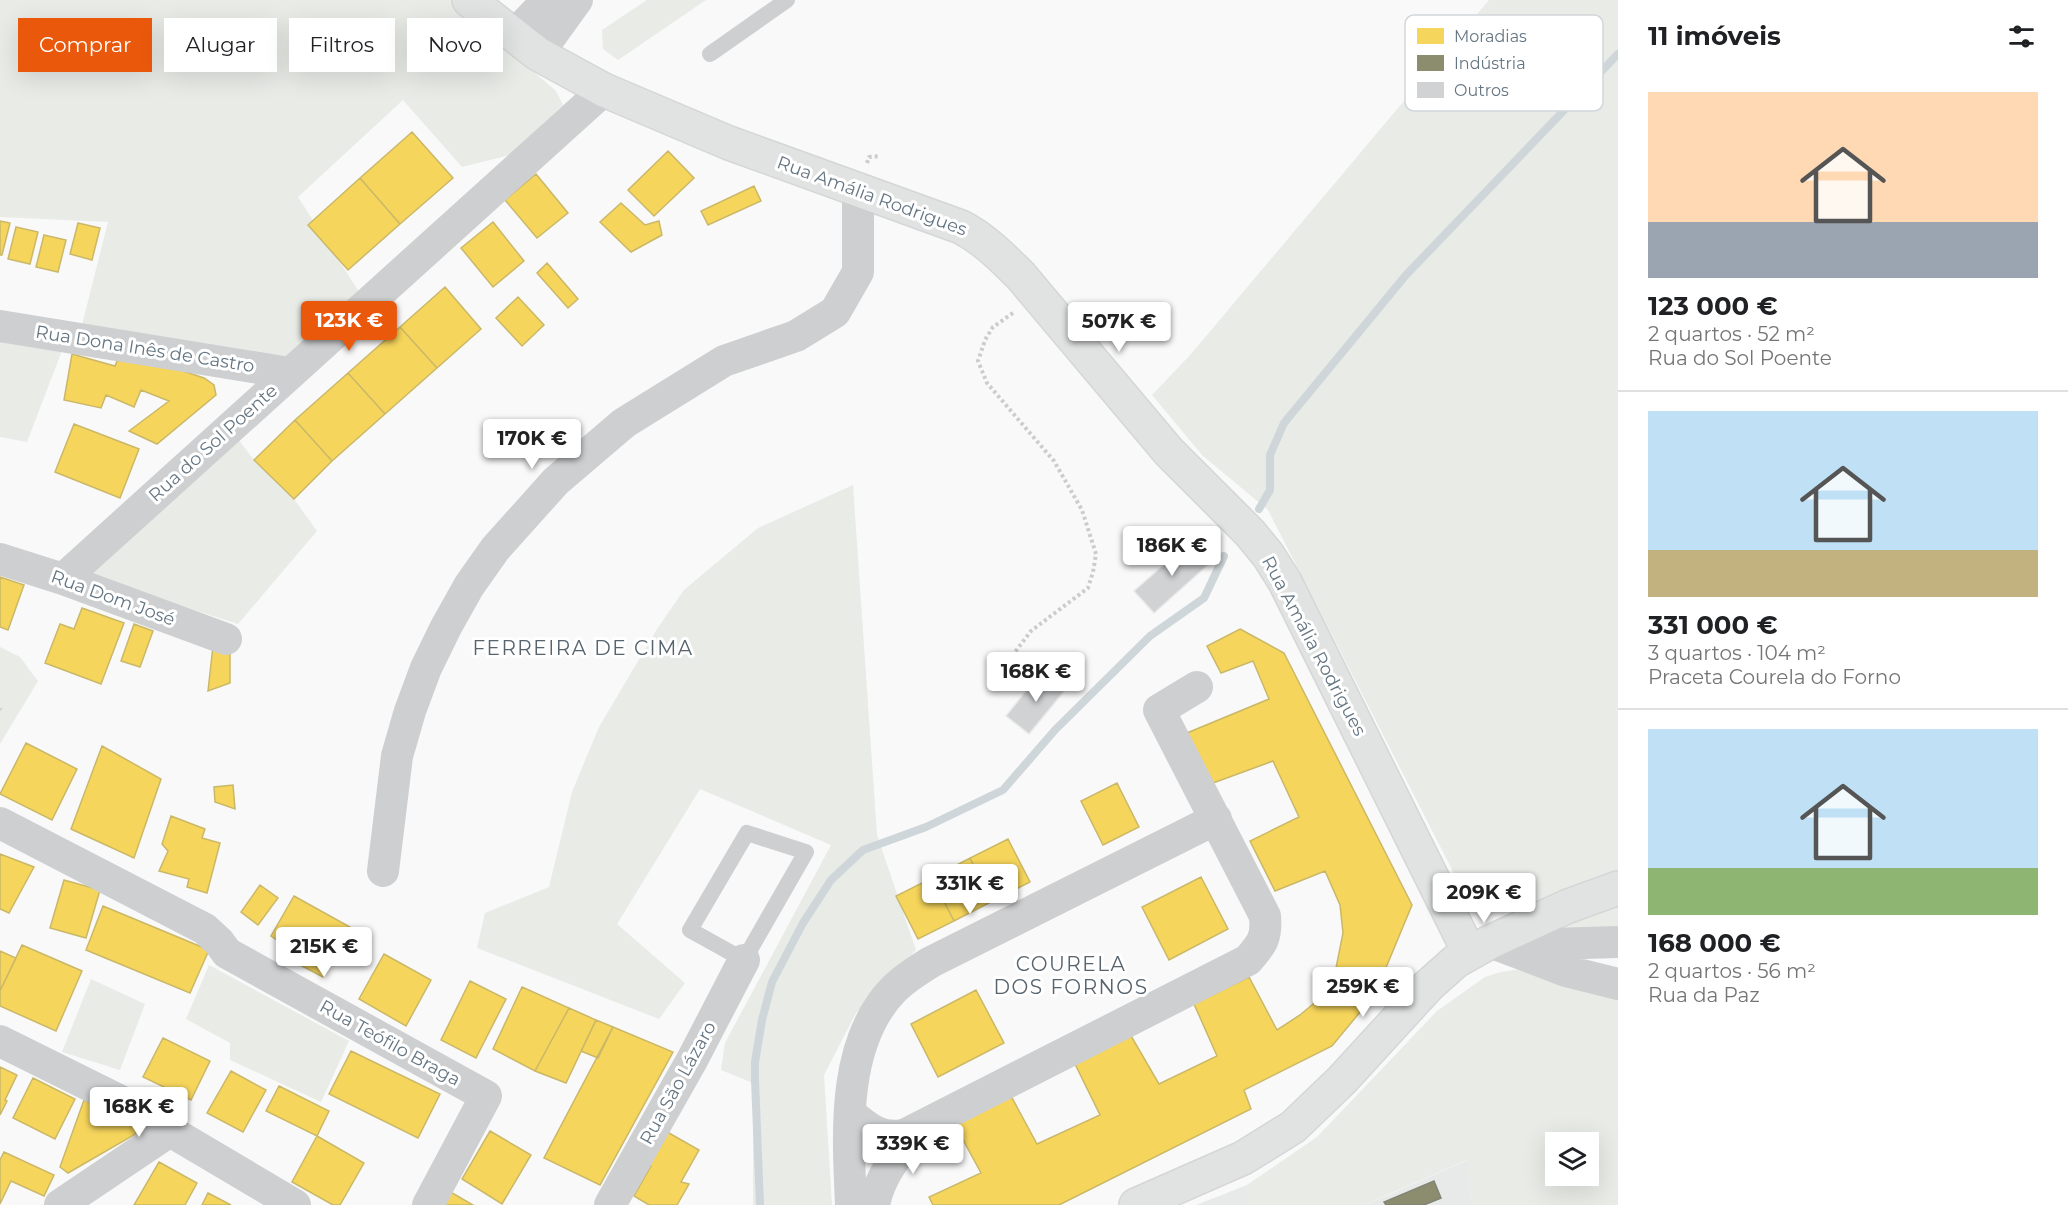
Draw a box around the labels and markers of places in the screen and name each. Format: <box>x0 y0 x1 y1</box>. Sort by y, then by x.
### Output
pin: 123K € <box>300 301 398 352</box>
pin: 507K € <box>1070 302 1168 353</box>
pin: 170K € <box>483 419 581 470</box>
pin: 186K € <box>1123 526 1221 577</box>
pin: 168K € <box>987 652 1085 703</box>
pin: 331K € <box>921 864 1019 915</box>
pin: 209K € <box>1435 873 1533 924</box>
pin: 215K € <box>275 927 373 978</box>
pin: 259K € <box>1314 967 1412 1018</box>
pin: 168K € <box>90 1087 188 1138</box>
pin: 339K € <box>864 1124 962 1175</box>

